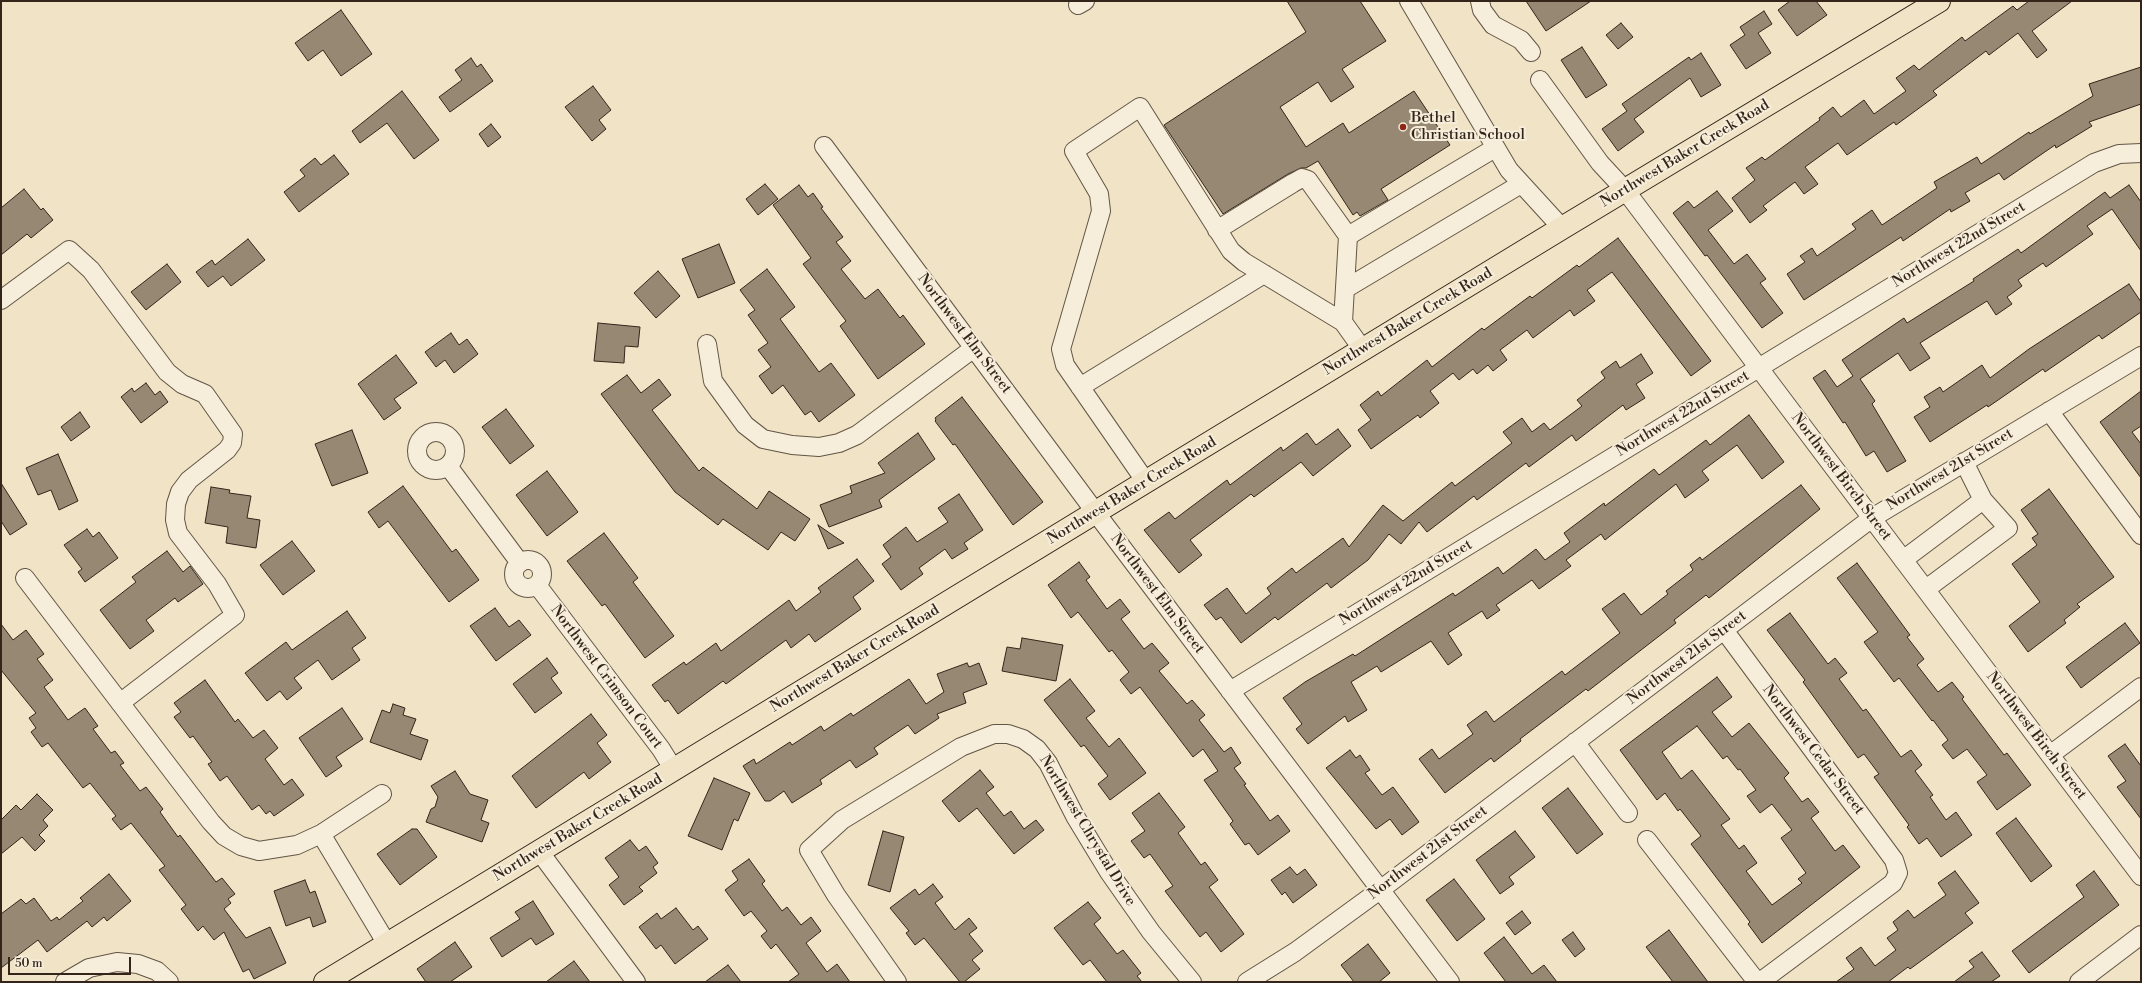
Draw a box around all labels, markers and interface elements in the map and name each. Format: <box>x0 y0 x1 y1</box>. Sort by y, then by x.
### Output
street label: Northwest Baker Creek Road <box>1597 96 1773 212</box>
place label: Bethel Christian School <box>1411 109 1525 144</box>
marker: Bethel Christian School <box>1398 122 1408 132</box>
street label: Northwest 22nd Street <box>1889 198 2029 292</box>
street label: Northwest Baker Creek Road <box>1320 264 1496 380</box>
street label: Northwest Elm Street <box>913 271 1015 397</box>
street label: Northwest 22nd Street <box>1613 367 1753 461</box>
street label: Northwest Birch Street <box>1787 409 1895 545</box>
street label: Northwest 21st Street <box>1883 425 2017 515</box>
street label: Northwest Baker Creek Road <box>1044 433 1220 549</box>
street label: Northwest Elm Street <box>1106 531 1208 657</box>
street label: Northwest 22nd Street <box>1336 536 1476 630</box>
street label: Northwest Baker Creek Road <box>767 601 943 717</box>
street label: Northwest Crimson Court <box>546 602 666 752</box>
street label: Northwest 21st Street <box>1624 607 1750 709</box>
street label: Northwest Birch Street <box>1982 668 2090 804</box>
street label: Northwest Cedar Street <box>1758 682 1868 818</box>
street label: Northwest Chrystal Drive <box>1035 752 1139 910</box>
street label: Northwest Baker Creek Road <box>490 770 666 886</box>
street label: Northwest 21st Street <box>1365 802 1491 904</box>
scale bar <box>10 949 133 975</box>
text: 50 m <box>15 956 43 971</box>

